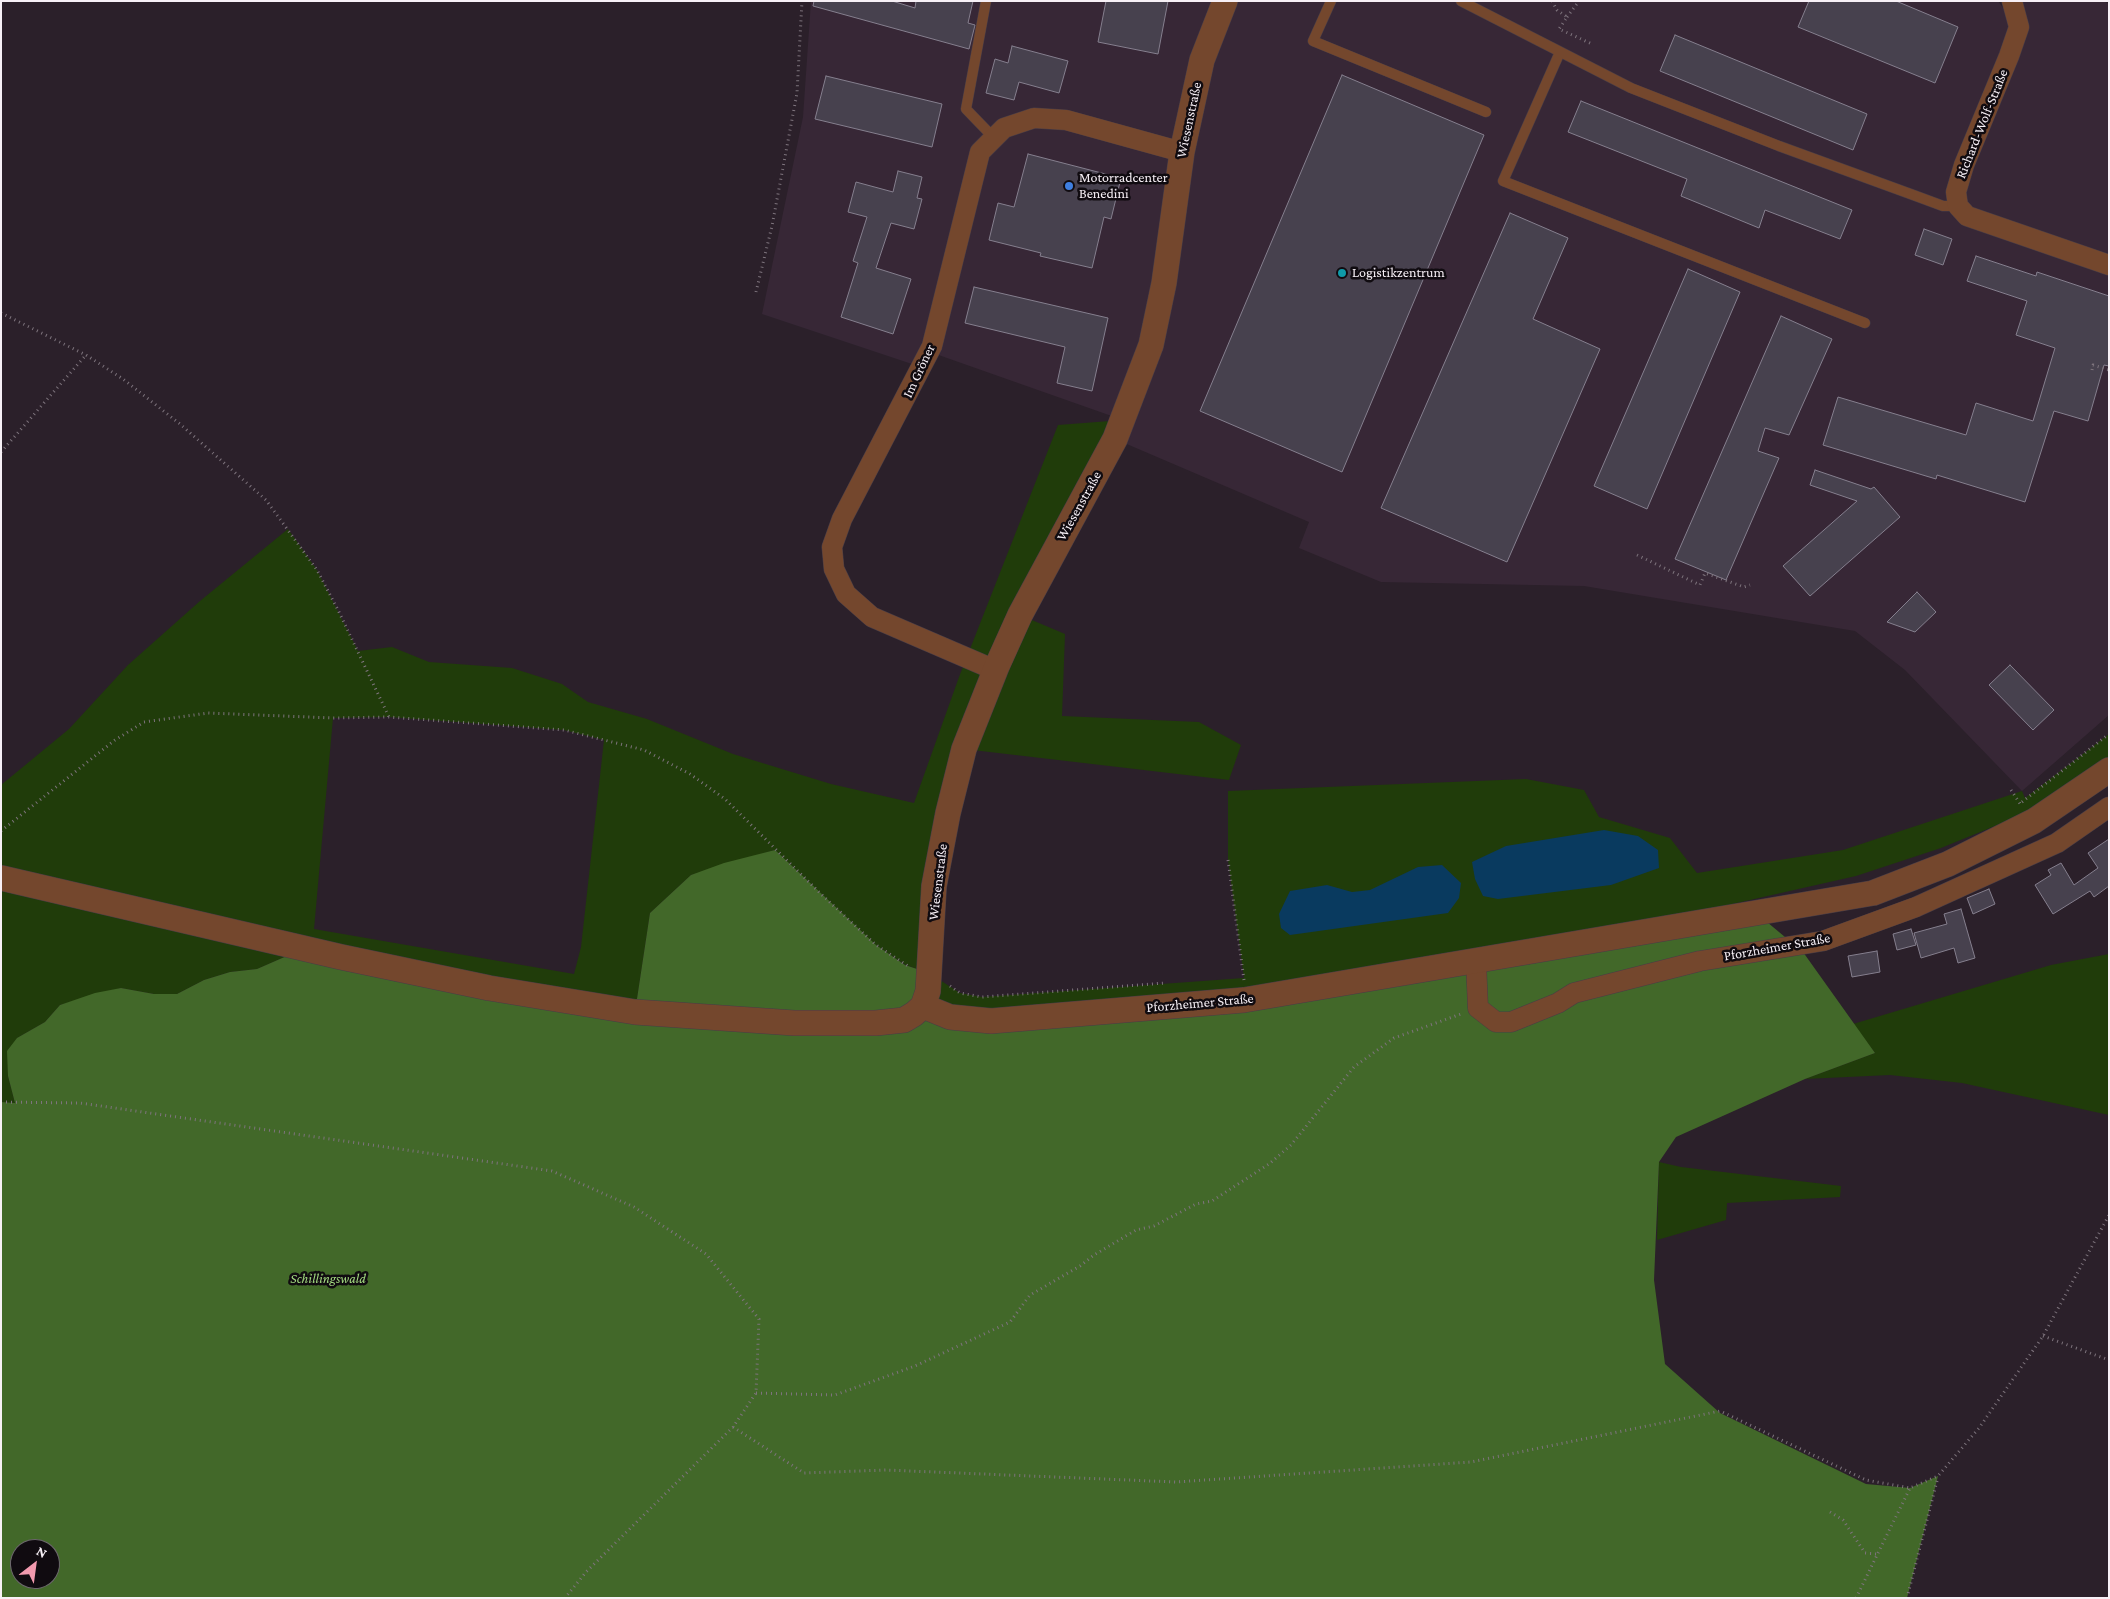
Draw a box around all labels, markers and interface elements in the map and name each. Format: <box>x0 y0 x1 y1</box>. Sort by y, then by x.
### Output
street label: Richard-Wolf-Straße <box>1952 67 2012 181</box>
street label: Wiesenstraße <box>1173 81 1205 159</box>
place label: Motorradcenter Benedini <box>1079 170 1168 202</box>
marker: Motorradcenter Benedini <box>1063 180 1075 192</box>
place label: Logistikzentrum <box>1352 265 1445 281</box>
marker: Logistikzentrum <box>1336 267 1348 279</box>
street label: Im Gröner <box>899 342 939 400</box>
street label: Wiesenstraße <box>1053 468 1105 544</box>
street label: Wiesenstraße <box>925 843 951 921</box>
street label: Pforzheimer Straße <box>1723 929 1831 965</box>
street label: Pforzheimer Straße <box>1146 990 1254 1016</box>
park label: Schillingswald <box>290 1271 366 1287</box>
north arrow <box>10 1539 60 1589</box>
text: N <box>34 1543 50 1561</box>

